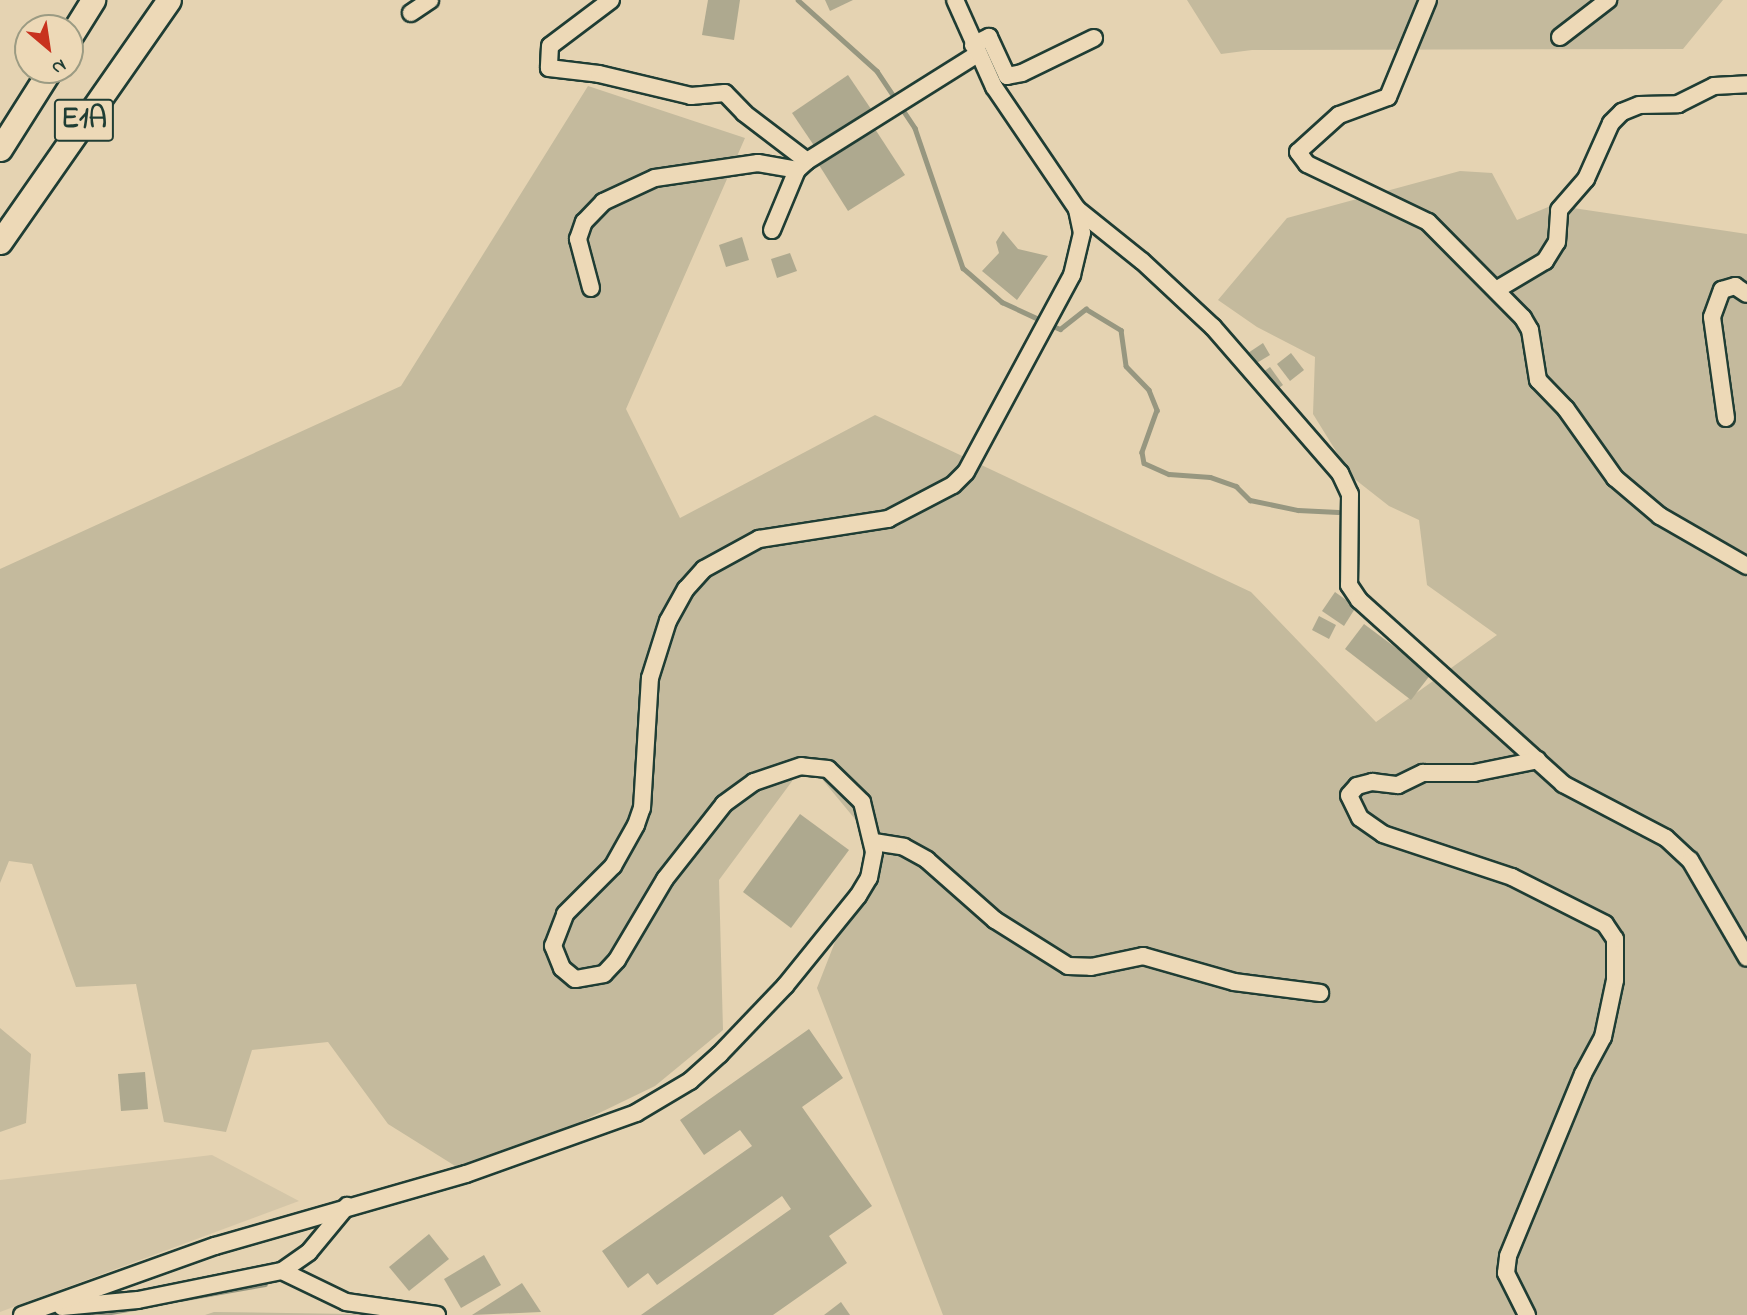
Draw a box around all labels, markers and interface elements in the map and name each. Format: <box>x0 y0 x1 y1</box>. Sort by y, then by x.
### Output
north arrow <box>14 14 84 84</box>
text: N <box>46 51 71 81</box>
road number: E1A <box>52 94 116 146</box>

